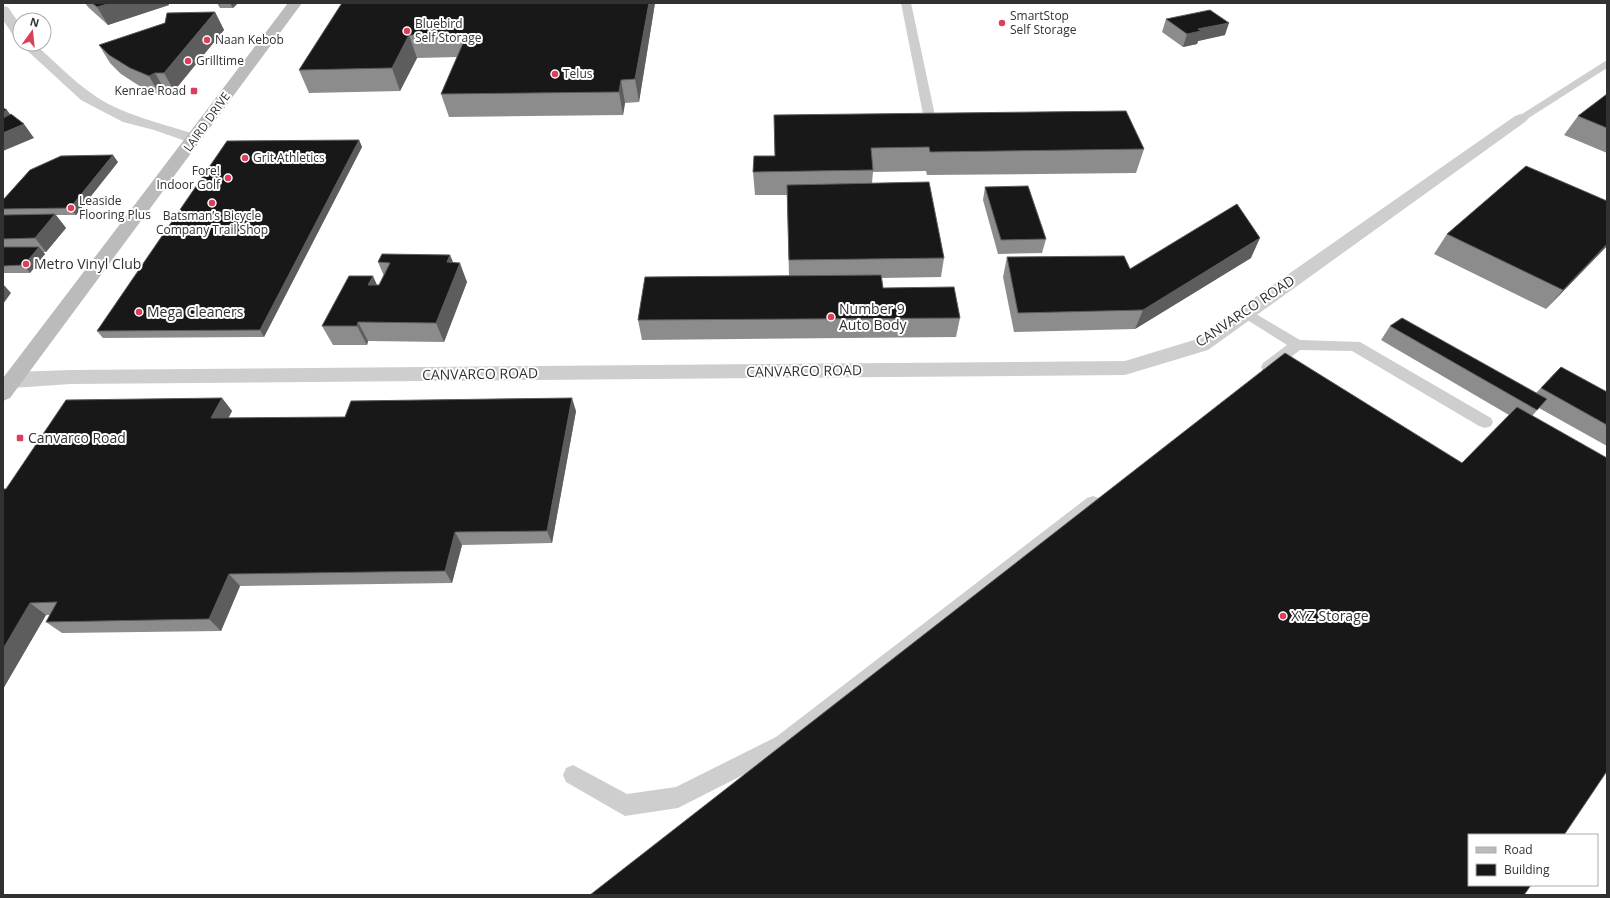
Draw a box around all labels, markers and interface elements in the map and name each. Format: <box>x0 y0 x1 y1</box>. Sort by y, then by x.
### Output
place label: SmartStop Self Storage <box>1010 7 1077 38</box>
north arrow <box>12 12 52 52</box>
text: N <box>28 13 41 30</box>
place label: Bluebird Self Storage <box>415 15 482 46</box>
marker: SmartStop Self Storage <box>997 18 1007 28</box>
marker: Bluebird Self Storage <box>402 26 412 36</box>
place label: Naan Kebob <box>215 31 284 48</box>
marker: Naan Kebob <box>202 35 212 45</box>
place label: Grilltime <box>196 52 244 69</box>
marker: Grilltime <box>183 56 193 66</box>
place label: Telus <box>563 65 593 82</box>
marker: Telus <box>550 69 560 79</box>
place label: Kenrae Road <box>114 82 186 99</box>
marker: Kenrae Road <box>189 86 199 96</box>
street label: LAIRD DRIVE <box>179 89 234 155</box>
place label: Grit Athletics <box>253 149 325 166</box>
marker: Grit Athletics <box>240 153 250 163</box>
place label: Fore! Indoor Golf <box>156 162 221 193</box>
marker: Fore! Indoor Golf <box>223 173 233 183</box>
place label: Leaside Flooring Plus <box>79 192 151 223</box>
marker: Batsman’s Bicycle Company Trail Shop <box>207 198 217 208</box>
marker: Leaside Flooring Plus <box>66 203 76 213</box>
place label: Batsman’s Bicycle Company Trail Shop <box>156 207 268 238</box>
place label: Metro Vinyl Club <box>34 254 141 273</box>
marker: Metro Vinyl Club <box>21 259 31 269</box>
street label: CANVARCO ROAD <box>1191 270 1298 351</box>
place label: Number 9 Auto Body <box>839 299 908 334</box>
place label: Mega Cleaners <box>147 302 244 321</box>
marker: Mega Cleaners <box>134 307 144 317</box>
marker: Number 9 Auto Body <box>826 312 836 322</box>
street label: CANVARCO ROAD <box>746 360 862 381</box>
street label: CANVARCO ROAD <box>422 363 538 384</box>
place label: Canvarco Road <box>28 428 126 447</box>
marker: Canvarco Road <box>15 433 25 443</box>
place label: XYZ Storage <box>1291 606 1369 625</box>
marker: XYZ Storage <box>1278 611 1288 621</box>
legend <box>1468 834 1598 886</box>
text: Road <box>1504 841 1533 858</box>
text: Building <box>1504 861 1550 878</box>

